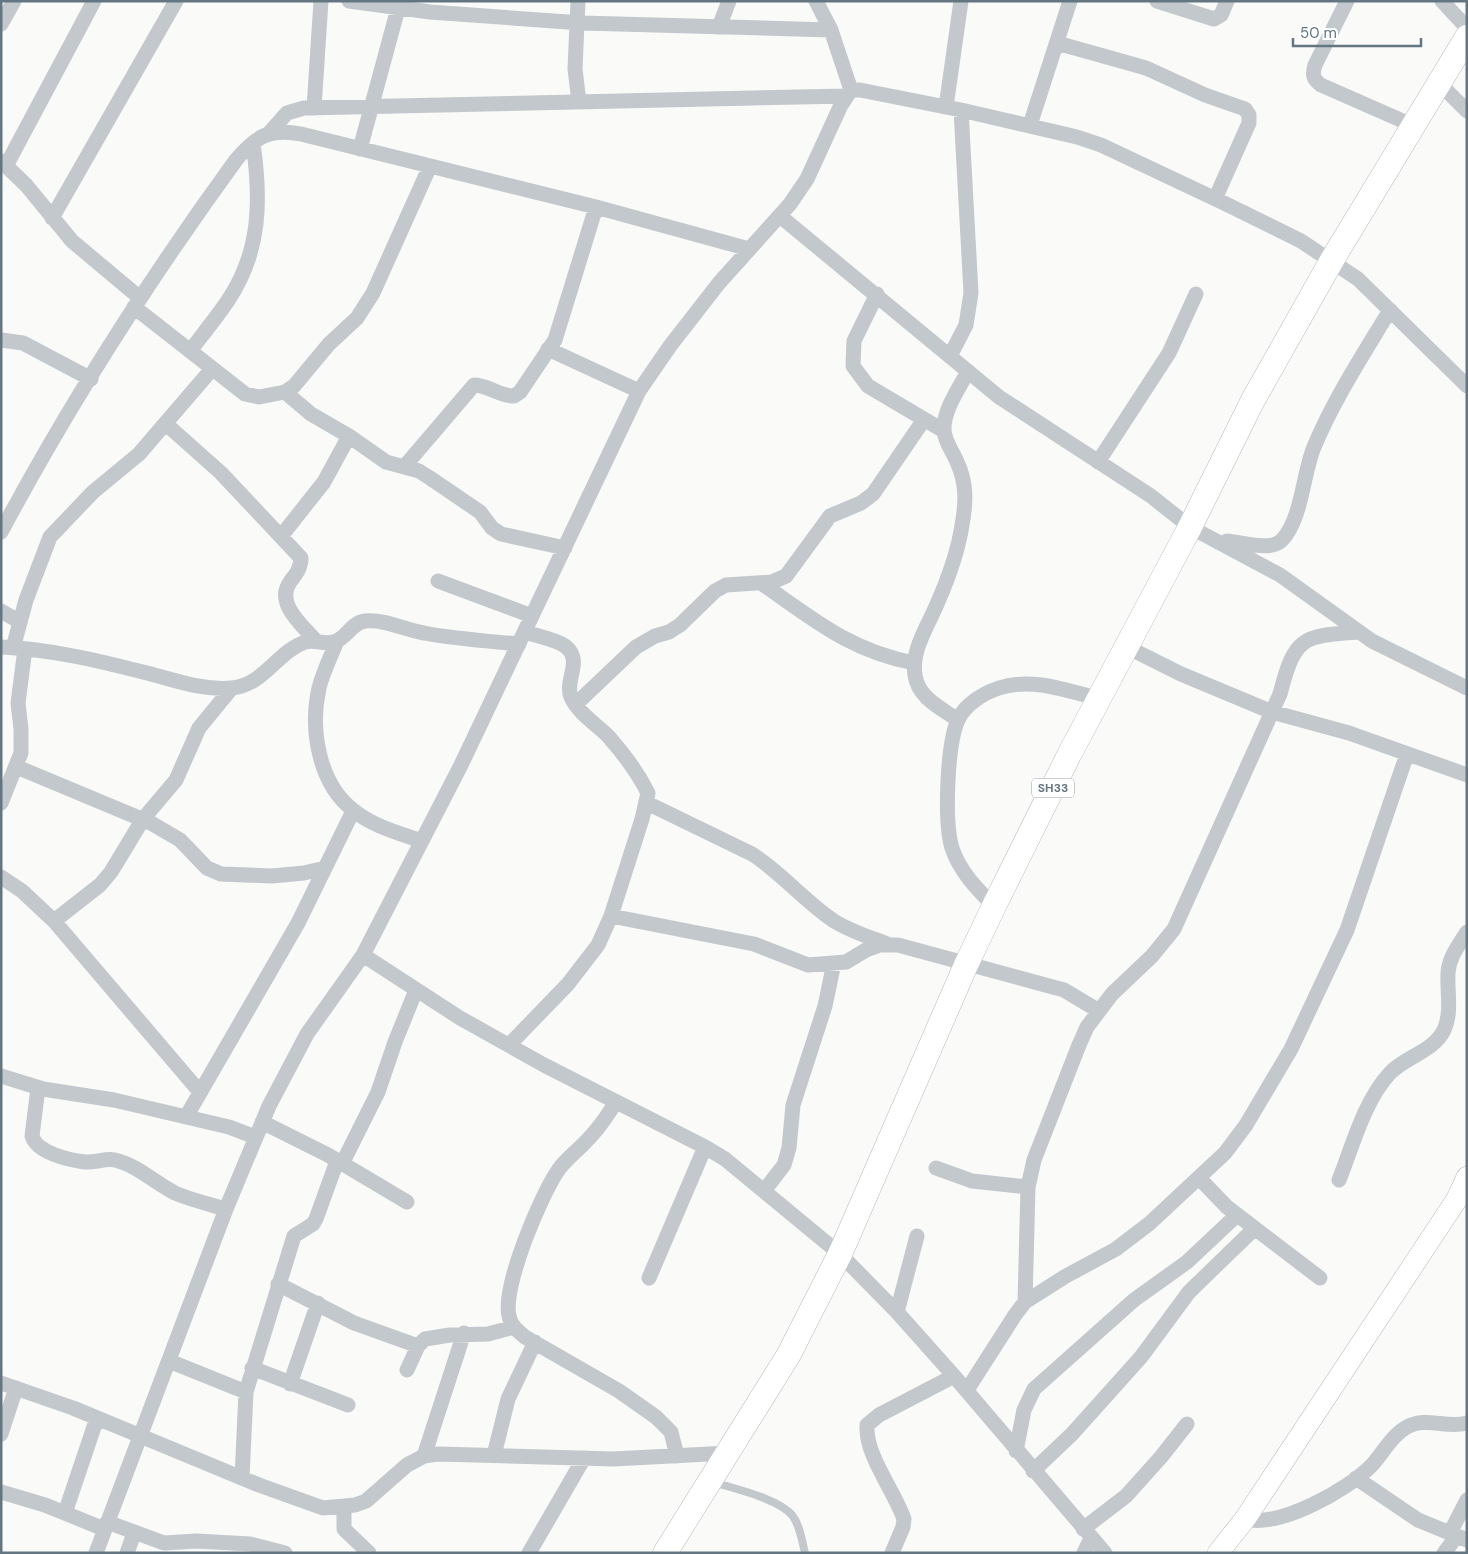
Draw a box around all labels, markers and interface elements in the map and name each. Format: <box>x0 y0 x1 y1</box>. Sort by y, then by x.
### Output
scale bar <box>1293 15 1420 47</box>
text: 50 m <box>1300 23 1337 43</box>
road number: SH33 <box>1032 778 1074 798</box>

